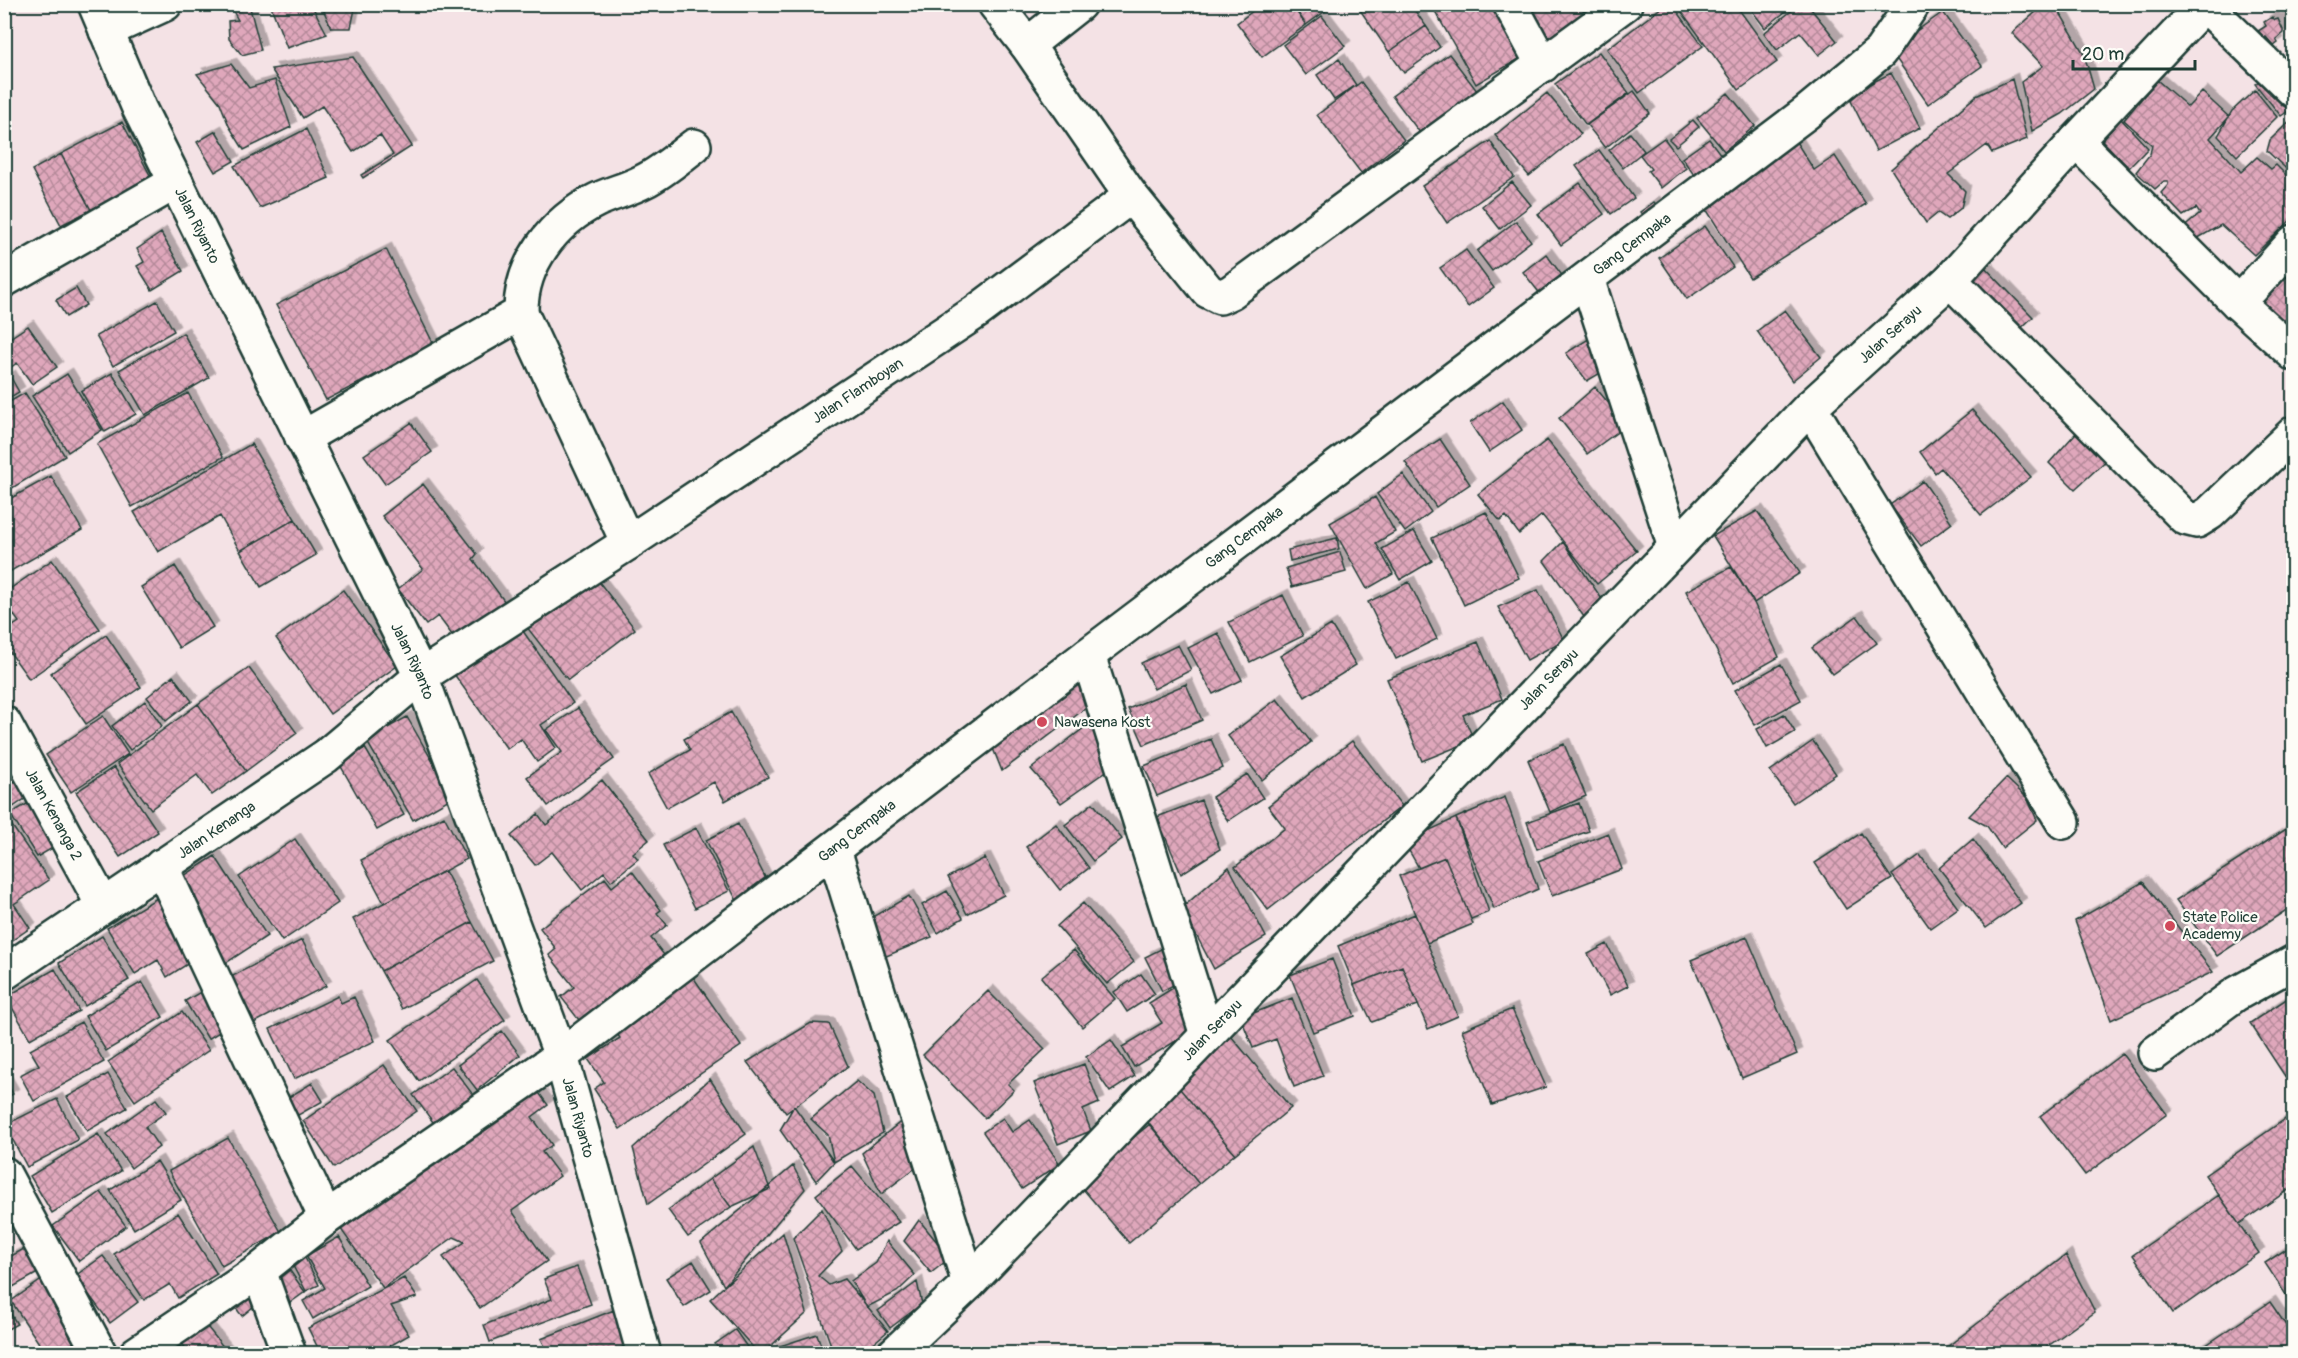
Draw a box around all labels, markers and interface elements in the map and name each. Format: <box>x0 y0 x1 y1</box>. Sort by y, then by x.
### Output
scale bar <box>2073 33 2194 71</box>
text: 20 m <box>2082 43 2124 66</box>
street label: Jalan Riyanto <box>170 184 224 267</box>
street label: Gang Cempaka <box>1589 209 1675 280</box>
street label: Jalan Serayu <box>1855 301 1926 368</box>
street label: Jalan Flamboyan <box>808 353 907 428</box>
street label: Gang Cempaka <box>1201 502 1287 573</box>
street label: Jalan Riyanto <box>386 619 438 702</box>
street label: Jalan Serayu <box>1514 645 1583 714</box>
place label: Nawasena Kost <box>1054 713 1152 732</box>
marker: Nawasena Kost <box>1035 715 1049 729</box>
street label: Jalan Kenanga 2 <box>21 765 86 864</box>
street label: Gang Cempaka <box>814 795 900 867</box>
street label: Jalan Kenanga <box>174 797 259 863</box>
place label: State Police Academy <box>2182 908 2258 944</box>
marker: State Police Academy <box>2163 919 2177 933</box>
street label: Jalan Serayu <box>1178 995 1246 1065</box>
street label: Jalan Riyanto <box>558 1075 598 1160</box>

